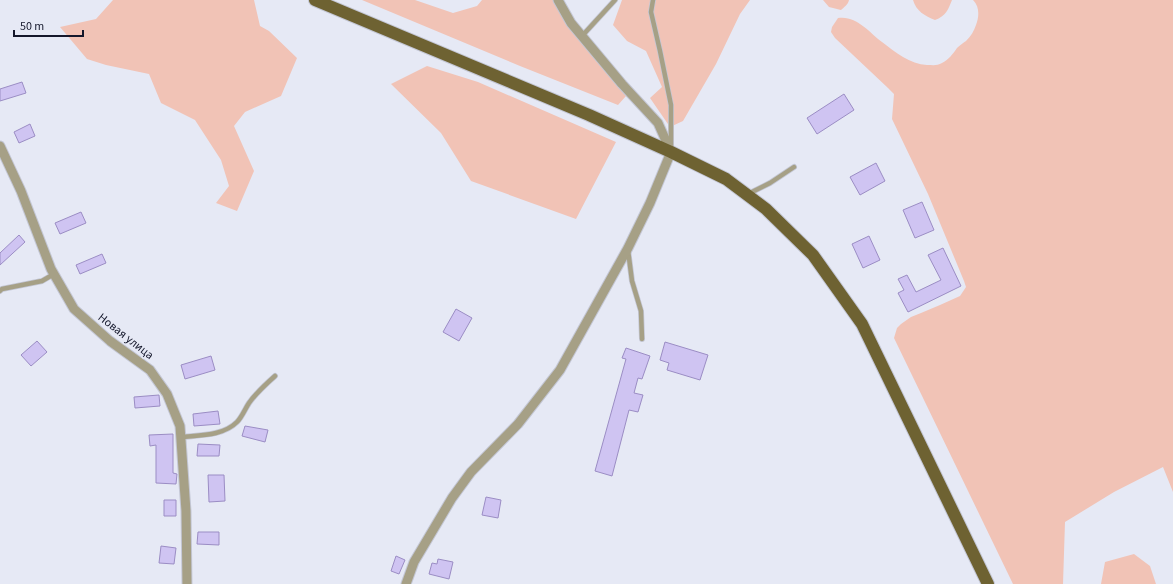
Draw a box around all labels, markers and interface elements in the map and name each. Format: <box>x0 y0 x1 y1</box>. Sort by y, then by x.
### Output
scale bar <box>14 12 83 38</box>
text: 50 m <box>20 18 44 35</box>
street label: Новая улица <box>94 309 157 364</box>

